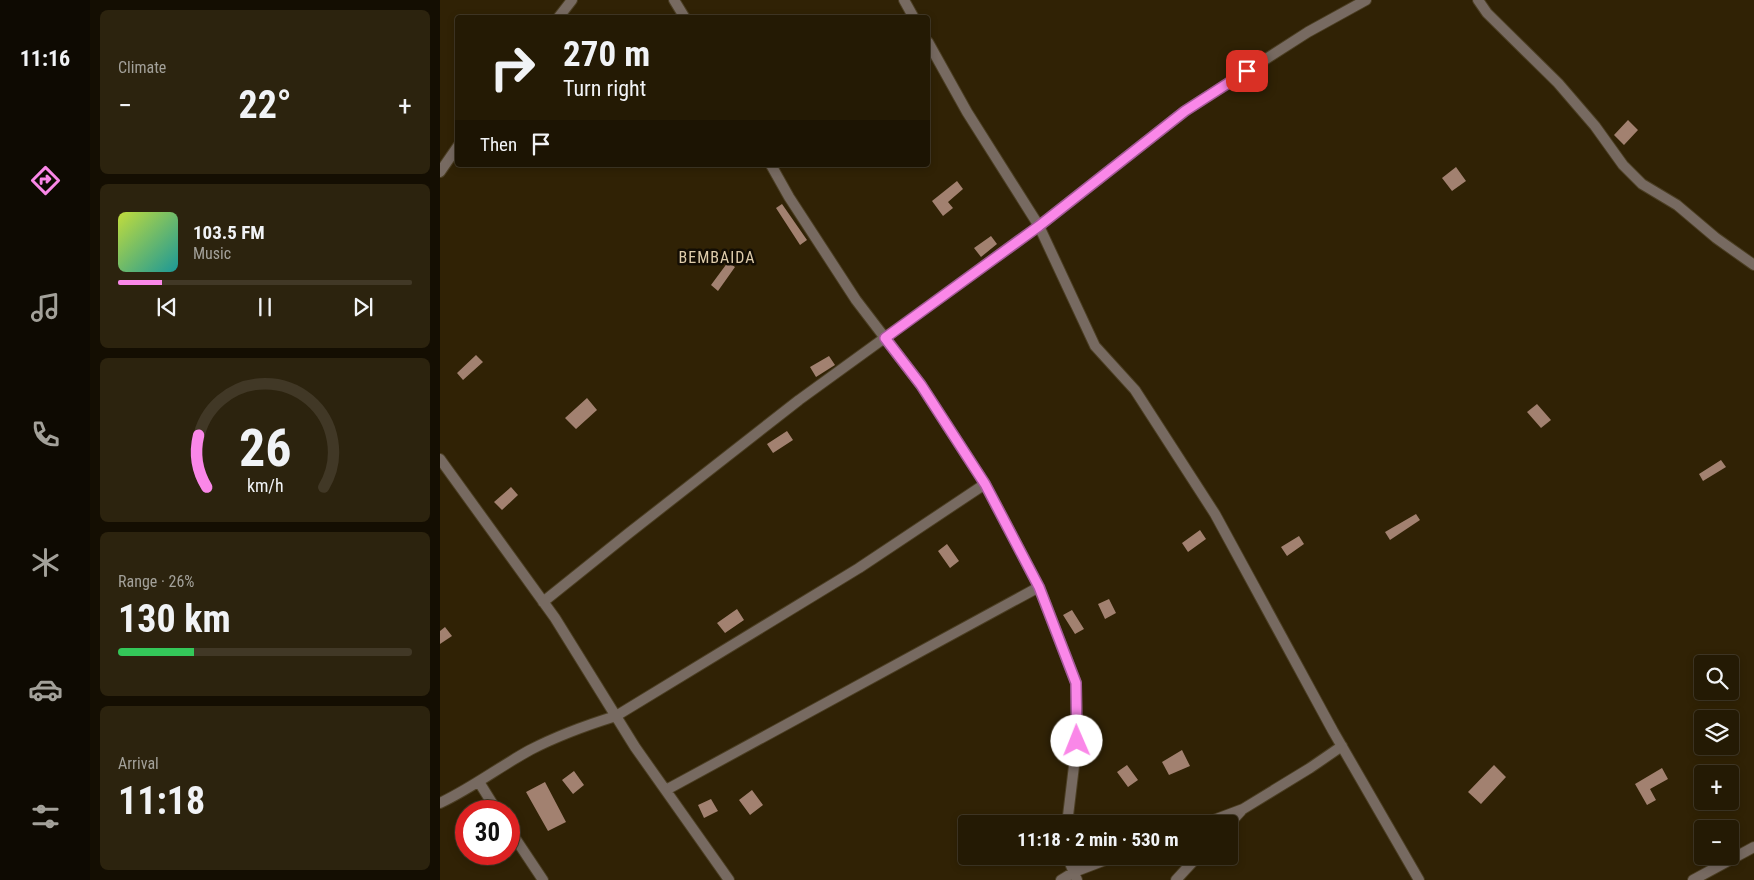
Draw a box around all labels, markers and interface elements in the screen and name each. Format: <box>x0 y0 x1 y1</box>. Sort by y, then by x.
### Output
text: 270 m <box>563 34 650 75</box>
icon: right <box>480 35 545 100</box>
text: 11:16 <box>20 46 70 71</box>
pin <box>1226 50 1268 92</box>
icon: arrive <box>1233 57 1261 85</box>
text: Climate <box>118 58 166 77</box>
text: Turn right <box>563 76 646 101</box>
text: 22° <box>238 83 292 127</box>
text: − <box>118 89 132 122</box>
text: + <box>398 89 412 122</box>
icon: arrive <box>527 130 555 158</box>
text: Then <box>480 133 517 156</box>
icon: directions <box>28 163 63 198</box>
text: 103.5 FM <box>193 221 265 244</box>
text: Music <box>193 244 231 263</box>
district label: BEMBAIDA <box>679 248 755 267</box>
icon: music <box>28 290 63 325</box>
icon: previous <box>153 293 181 321</box>
icon: pause <box>251 293 279 321</box>
icon: next <box>349 293 377 321</box>
icon: phone <box>28 417 63 452</box>
text: 26 <box>239 418 291 479</box>
text: km/h <box>247 475 283 496</box>
icon: climate <box>28 545 63 580</box>
text: Range · 26% <box>118 572 194 591</box>
text: 130 km <box>118 597 231 641</box>
map controls <box>1694 655 1739 865</box>
button: search <box>1694 655 1739 700</box>
icon: car <box>28 672 63 707</box>
button: layers <box>1694 710 1739 755</box>
position arrow <box>1050 714 1102 766</box>
text: Arrival <box>118 754 159 773</box>
button: + <box>1694 765 1739 810</box>
text: 11:18 <box>118 779 205 823</box>
icon: filters <box>28 799 63 834</box>
speed limit sign: 30 <box>455 800 520 865</box>
button: − <box>1694 820 1739 865</box>
text: 11:18 · 2 min · 530 m <box>1017 828 1179 851</box>

